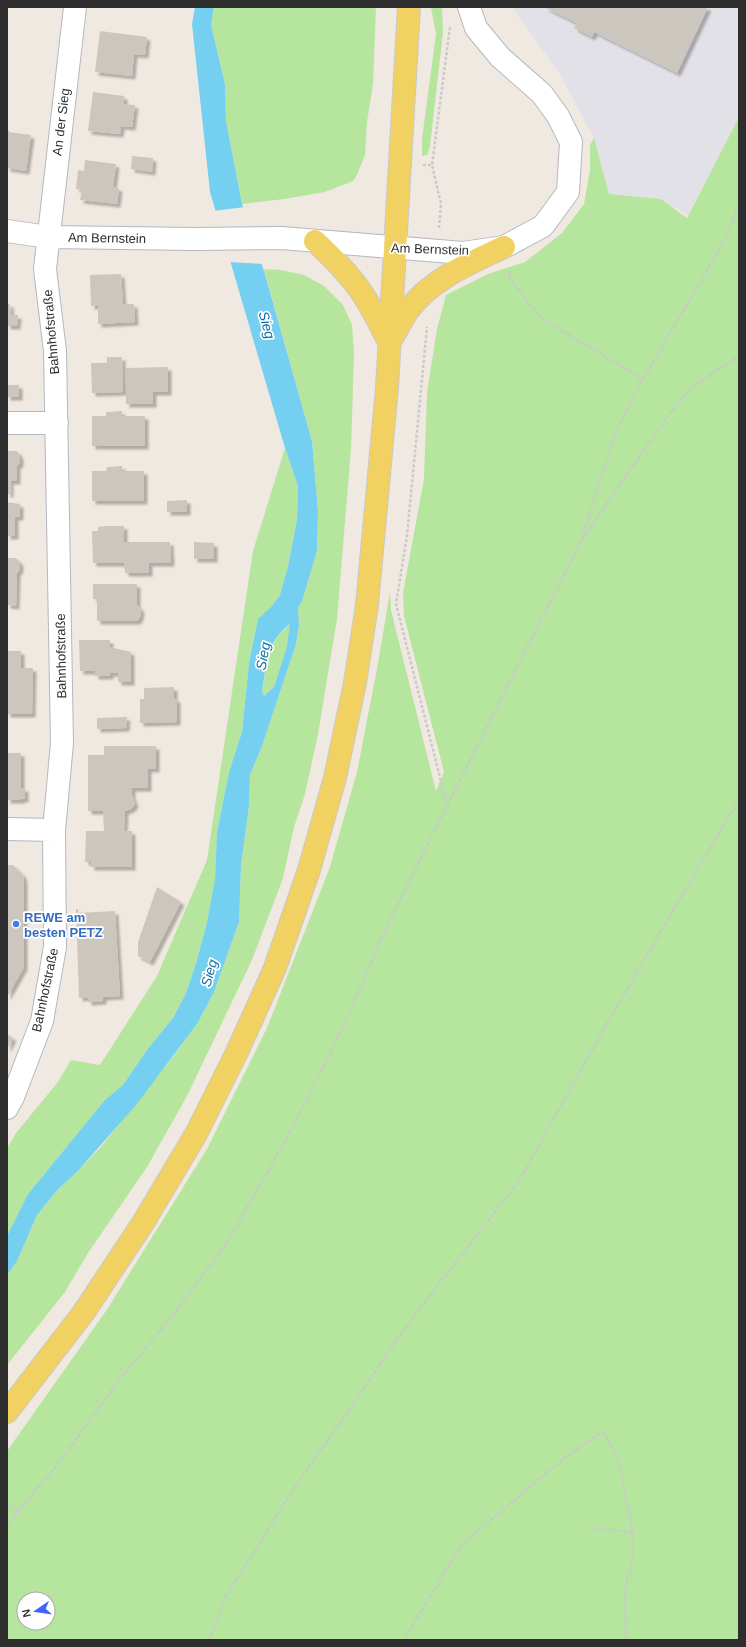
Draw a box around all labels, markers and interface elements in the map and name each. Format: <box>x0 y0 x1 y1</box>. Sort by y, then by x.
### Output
street label: An der Sieg <box>49 87 73 157</box>
street label: Am Bernstein <box>68 230 146 246</box>
street label: Am Bernstein <box>391 240 469 258</box>
street label: Bahnhofstraße <box>40 289 62 375</box>
water label: Sieg <box>256 309 278 341</box>
street label: Bahnhofstraße <box>53 613 69 699</box>
water label: Sieg <box>252 641 274 671</box>
place label: REWE am besten PETZ <box>24 910 103 940</box>
marker: REWE am besten PETZ <box>11 919 21 929</box>
street label: Bahnhofstraße <box>29 947 61 1033</box>
water label: Sieg <box>197 957 221 989</box>
north arrow <box>16 1591 56 1631</box>
text: N <box>20 1608 33 1618</box>

